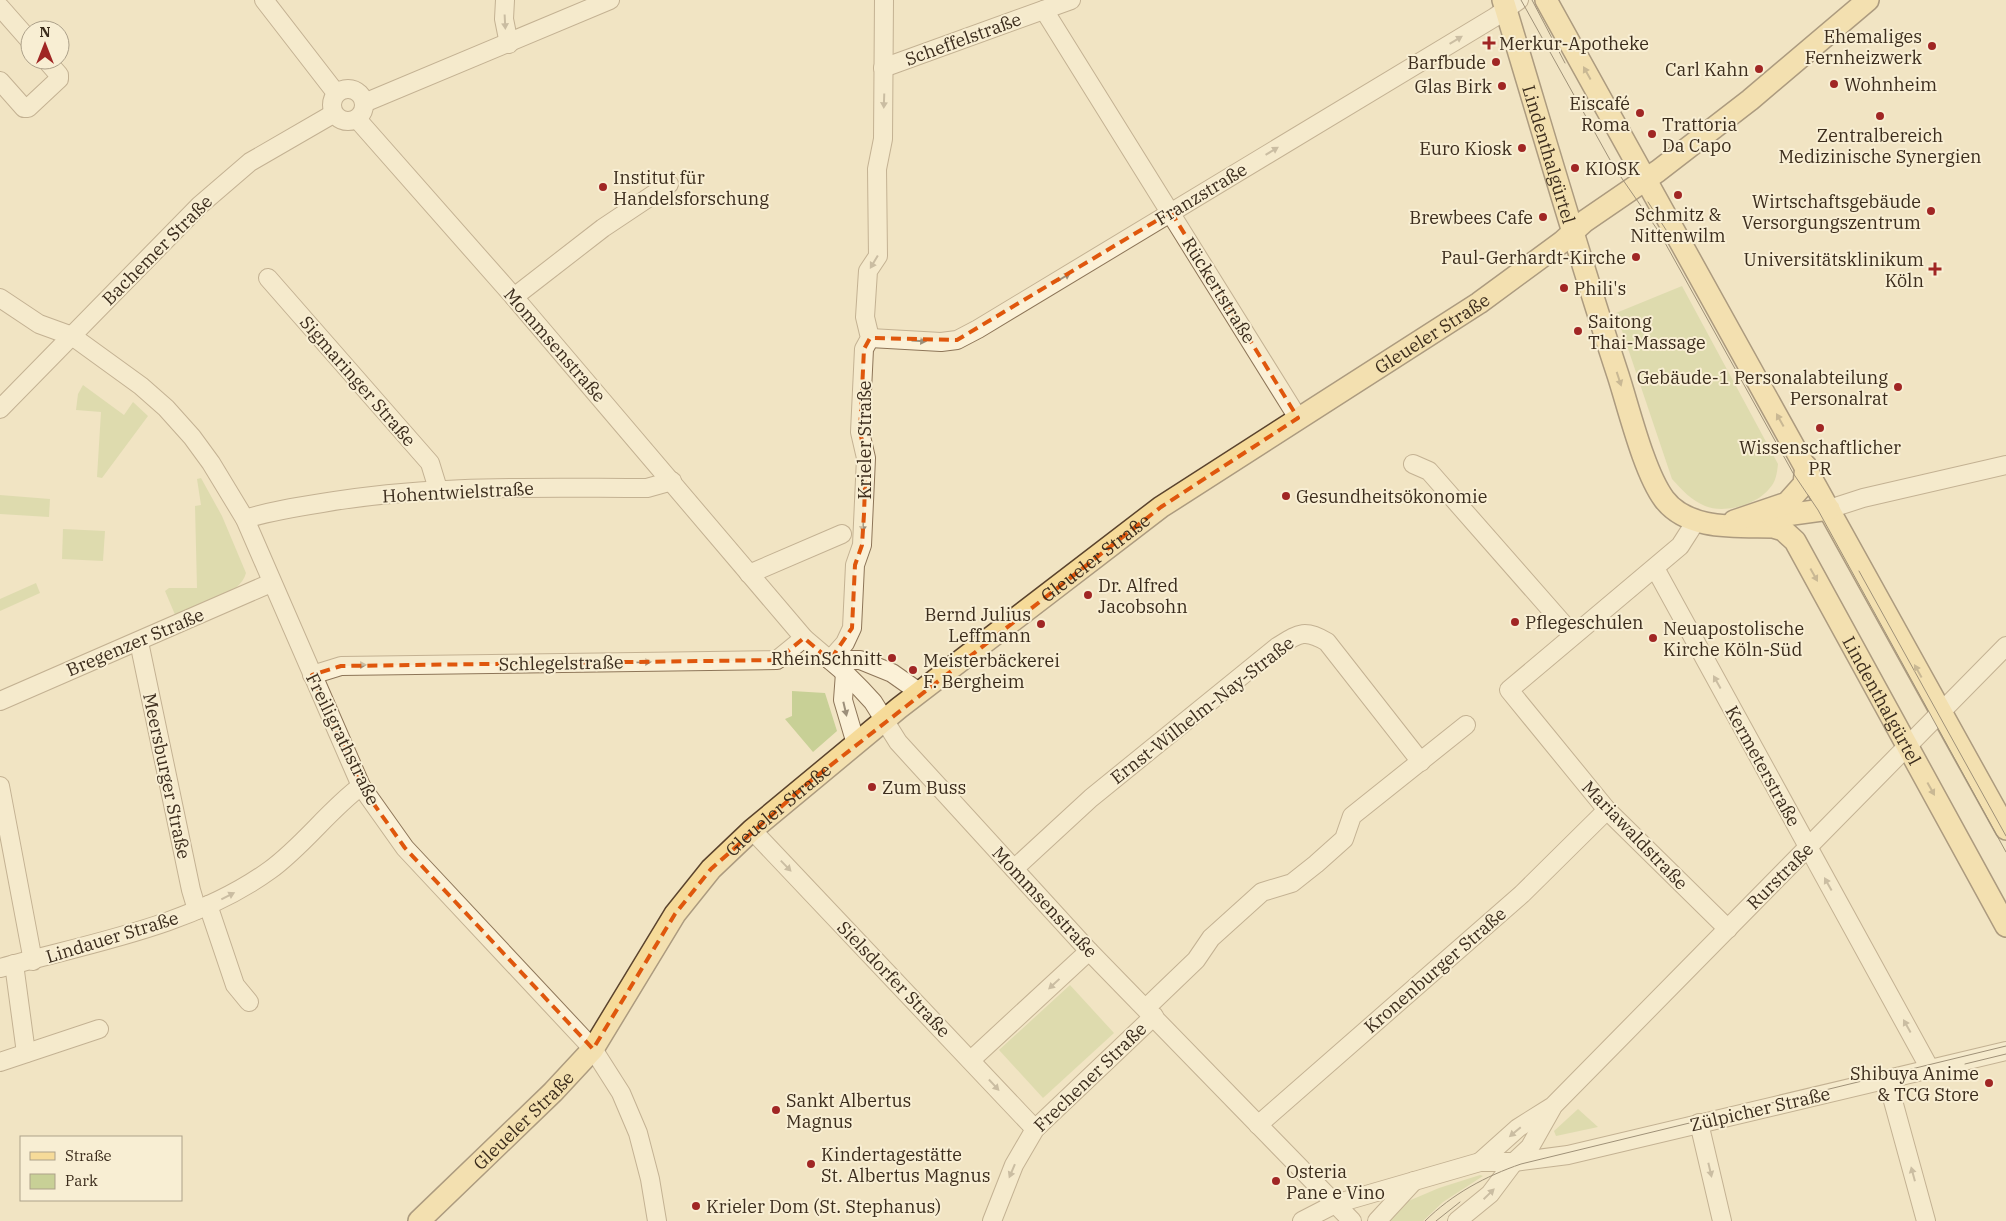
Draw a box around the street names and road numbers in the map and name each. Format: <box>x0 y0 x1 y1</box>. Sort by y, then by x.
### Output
street label: Scheffelstraße <box>902 7 1024 71</box>
street label: Lindenthalgürtel <box>1518 82 1581 226</box>
street label: Franzstraße <box>1151 158 1251 230</box>
street label: Bachemer Straße <box>97 190 217 310</box>
street label: Rückertstraße <box>1177 233 1261 347</box>
street label: Mommsenstraße <box>499 283 611 407</box>
street label: Gleueler Straße <box>1370 288 1494 379</box>
street label: Sigmaringer Straße <box>295 311 421 451</box>
street label: Krieler Straße <box>853 381 876 499</box>
street label: Hohentwielstraße <box>382 477 534 507</box>
street label: Gleueler Straße <box>1036 508 1154 607</box>
street label: Bregenzer Straße <box>63 603 207 681</box>
street label: Ernst-Wilhelm-Nay-Straße <box>1106 631 1298 789</box>
street label: Lindenthalgürtel <box>1838 632 1927 769</box>
street label: Schlegelstraße <box>498 650 624 676</box>
street label: Freiligrathstraße <box>301 669 385 809</box>
street label: Meersburger Straße <box>138 691 196 861</box>
street label: Kermeterstraße <box>1720 702 1806 830</box>
street label: Gleueler Straße <box>720 758 836 861</box>
street label: Mariawaldstraße <box>1577 776 1693 894</box>
street label: Rurstraße <box>1742 838 1818 914</box>
street label: Mommsenstraße <box>987 841 1103 963</box>
street label: Kronenburger Straße <box>1359 902 1511 1038</box>
street label: Lindauer Straße <box>43 906 181 968</box>
street label: Sielsdorfer Straße <box>833 916 955 1042</box>
street label: Frechener Straße <box>1029 1017 1151 1137</box>
street label: Gleueler Straße <box>468 1066 578 1175</box>
street label: Zülpicher Straße <box>1688 1082 1832 1136</box>

